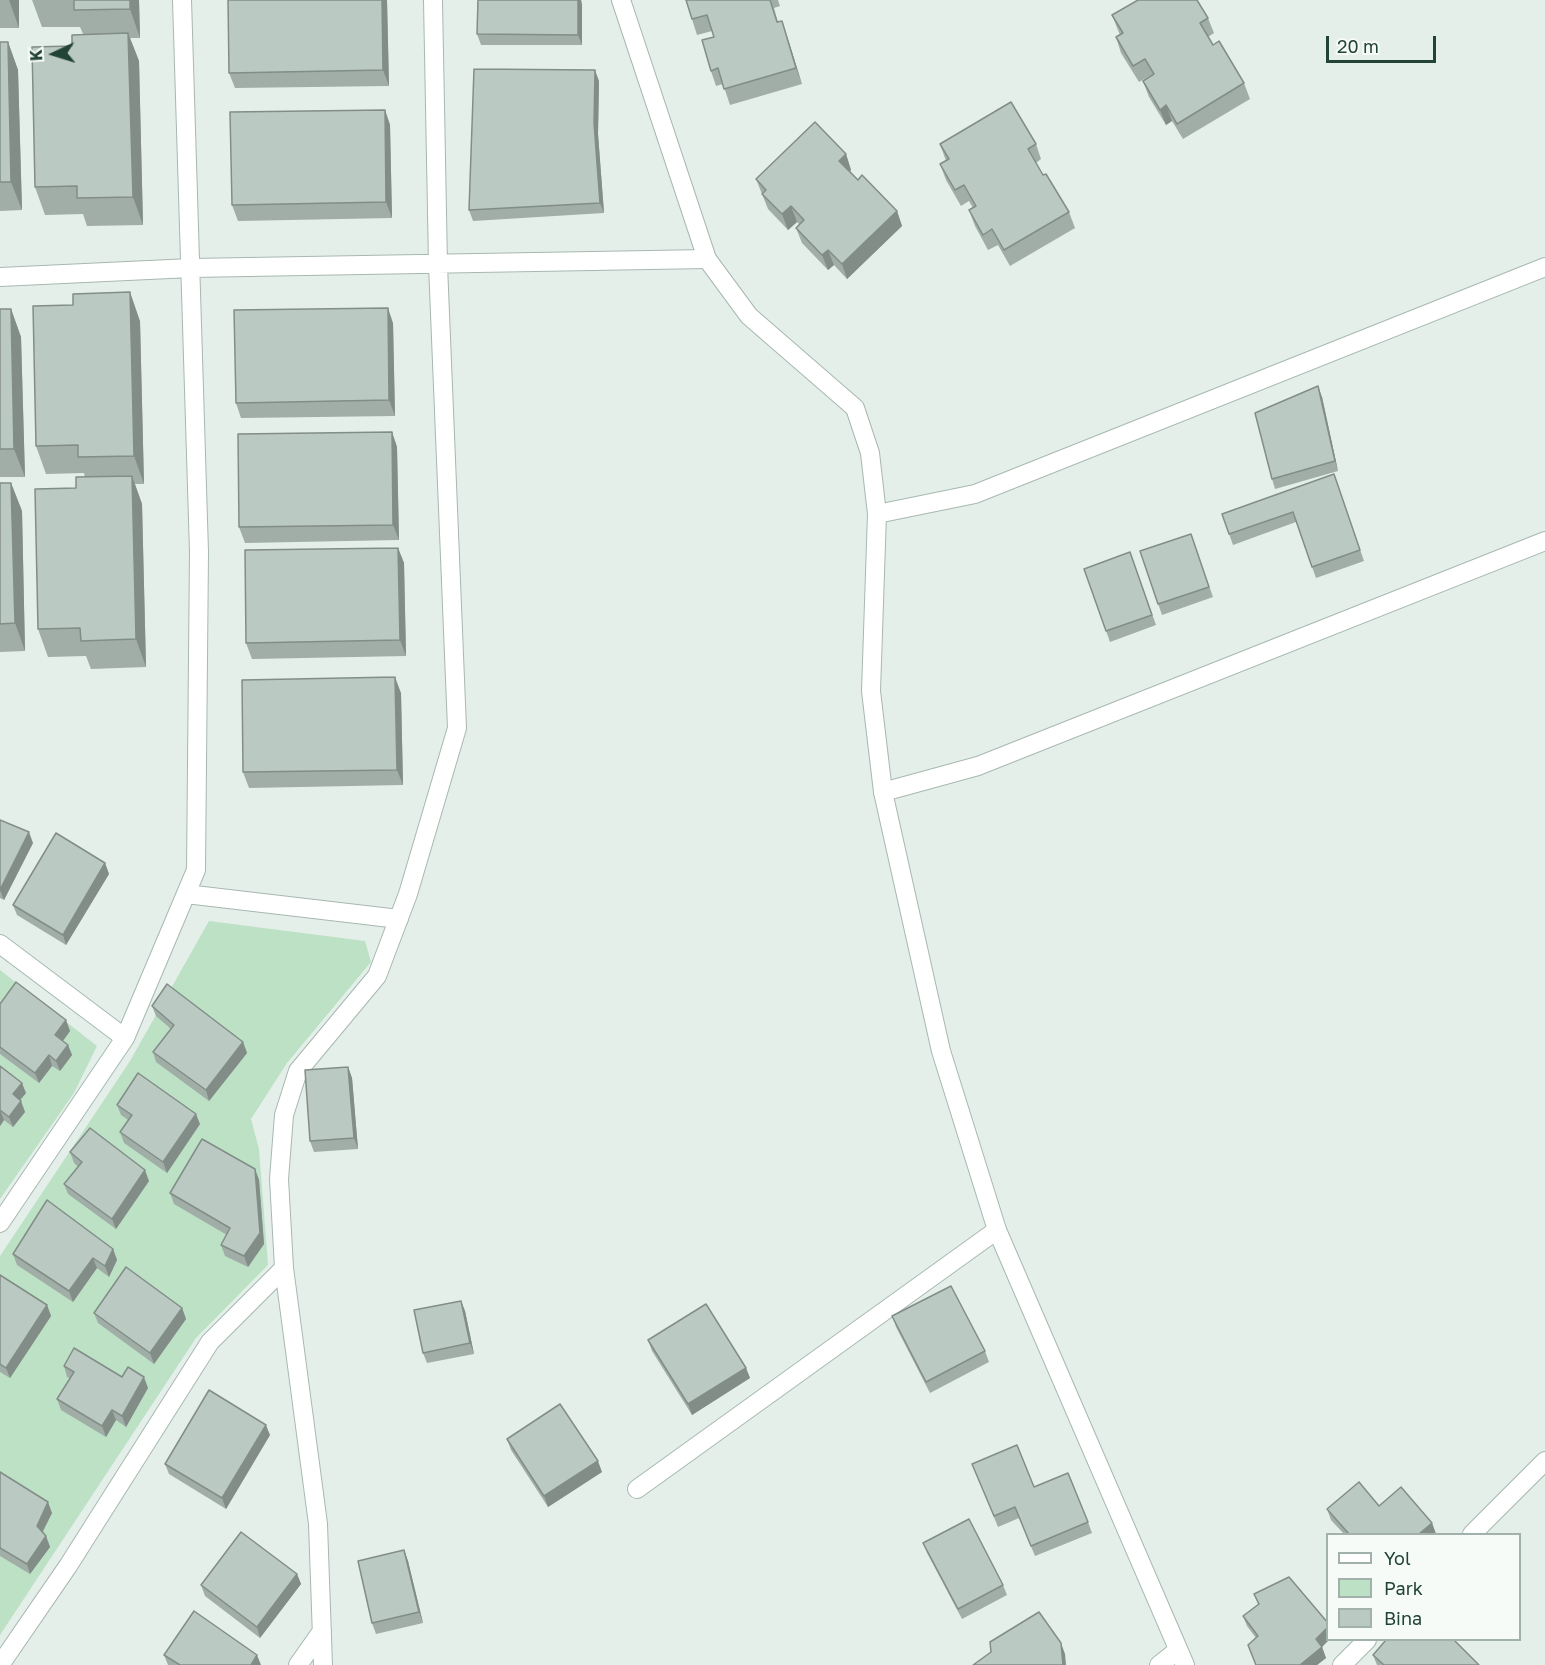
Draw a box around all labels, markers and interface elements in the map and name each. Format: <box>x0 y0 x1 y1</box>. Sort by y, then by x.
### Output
north arrow <box>24 24 84 84</box>
scale bar <box>1329 24 1438 62</box>
text: 20 m <box>1337 35 1379 57</box>
text: K <box>26 49 46 62</box>
legend <box>1326 1533 1521 1641</box>
text: Yol <box>1384 1547 1411 1569</box>
text: Park <box>1384 1577 1423 1599</box>
text: Bina <box>1384 1607 1422 1629</box>

